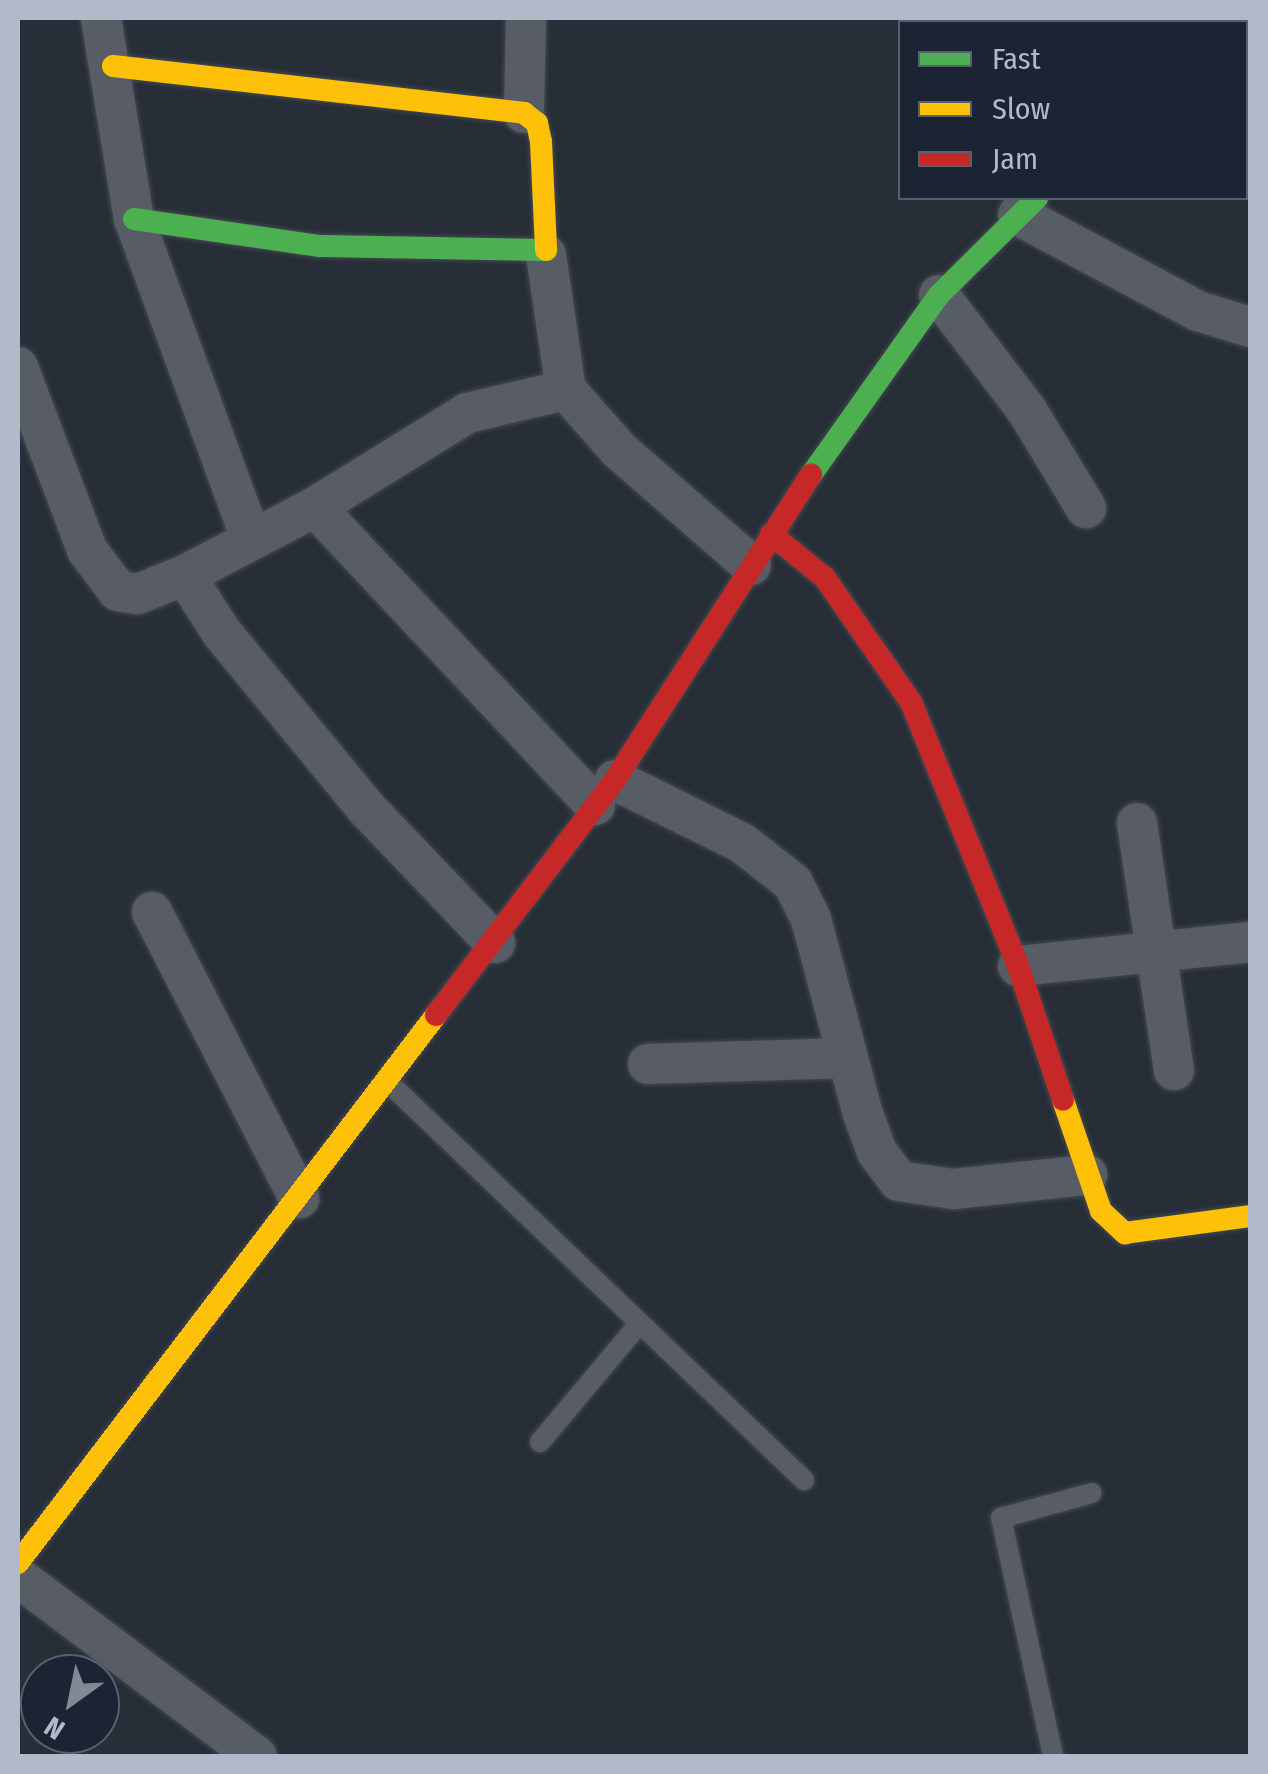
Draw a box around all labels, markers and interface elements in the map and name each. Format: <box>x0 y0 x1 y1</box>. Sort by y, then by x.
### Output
legend <box>898 20 1248 200</box>
text: Fast <box>992 41 1040 77</box>
text: Slow <box>992 91 1050 127</box>
text: Jam <box>992 141 1038 177</box>
north arrow <box>20 1654 120 1754</box>
text: N <box>38 1709 71 1746</box>

